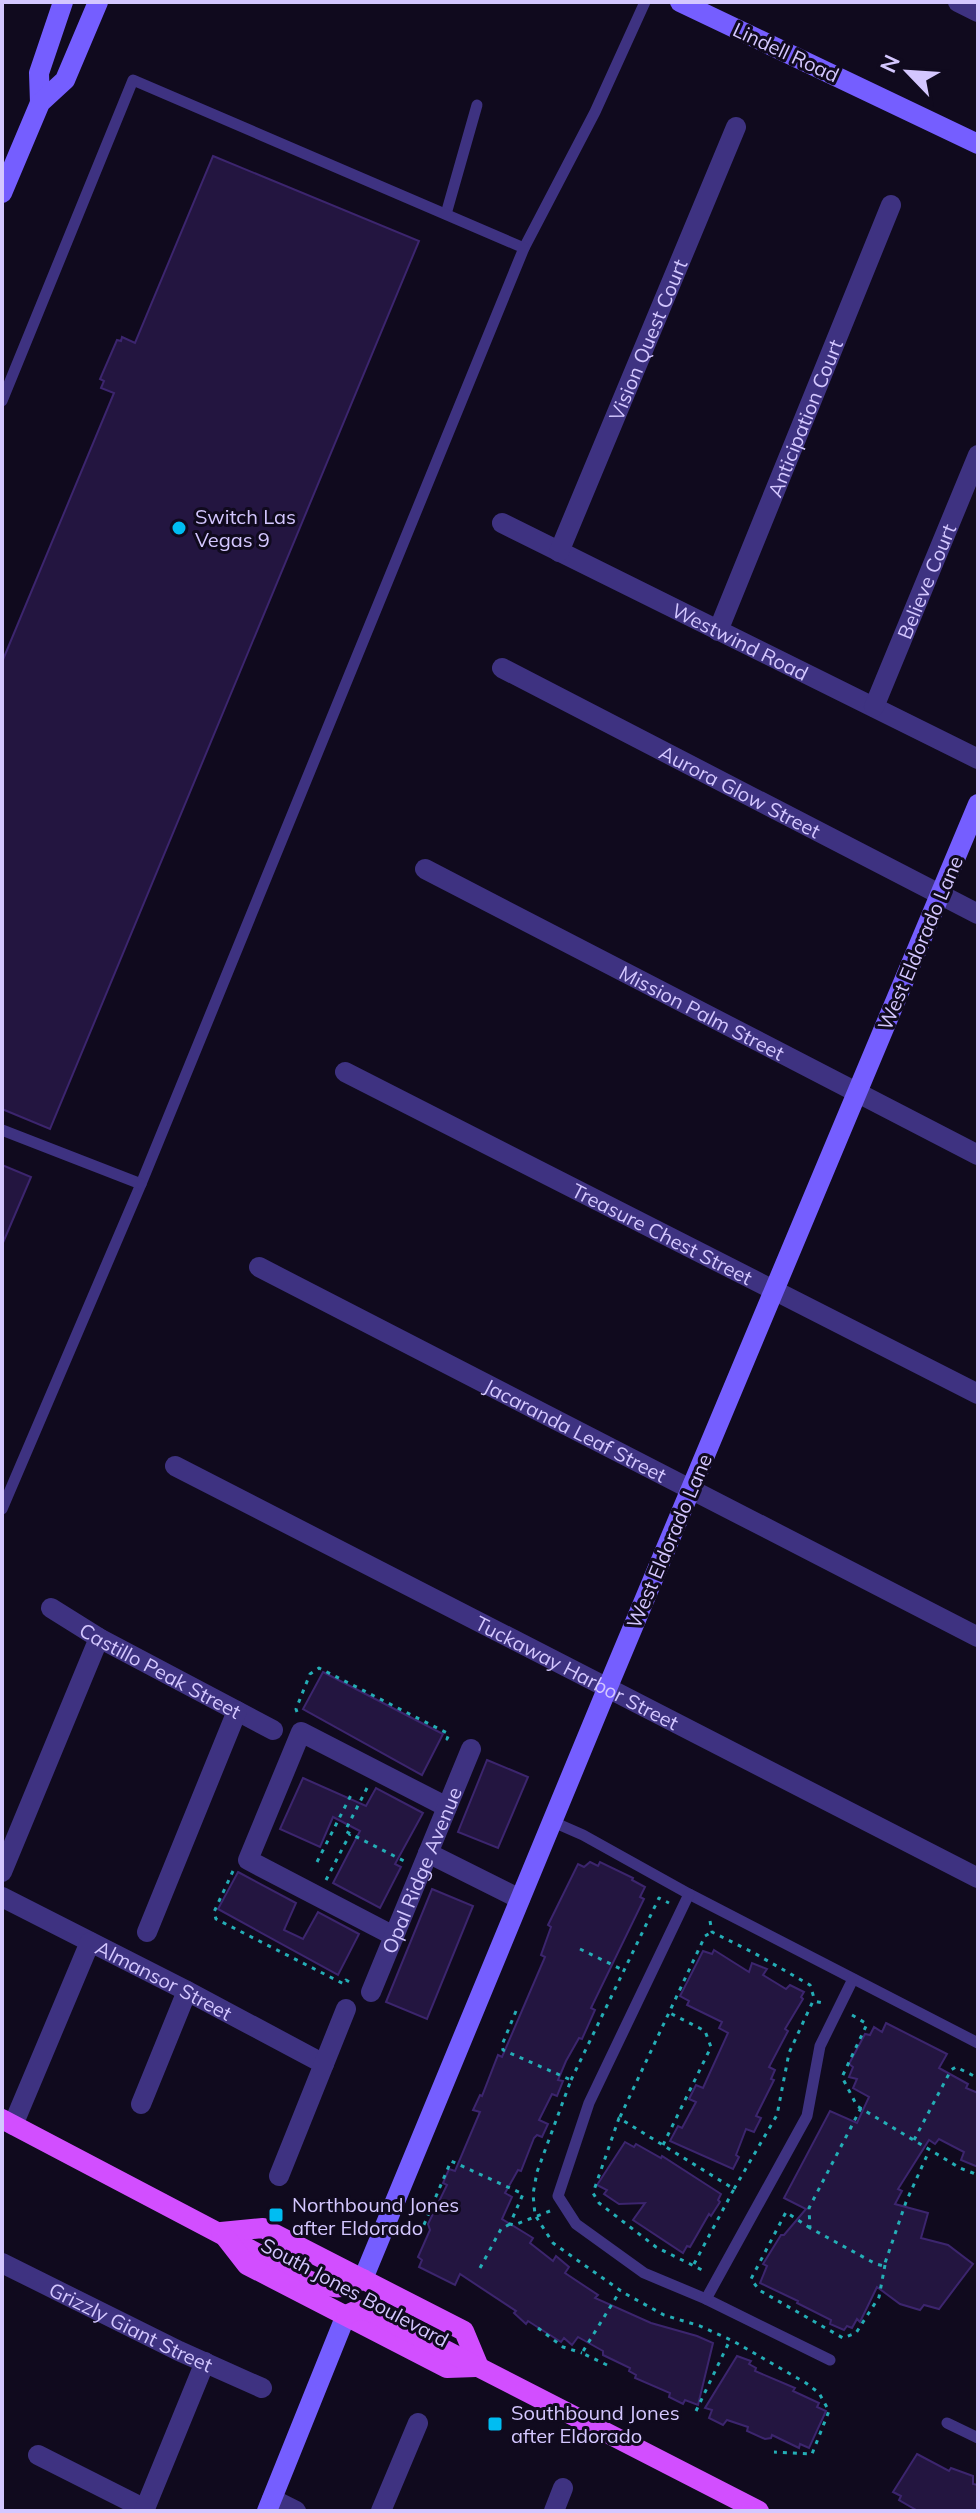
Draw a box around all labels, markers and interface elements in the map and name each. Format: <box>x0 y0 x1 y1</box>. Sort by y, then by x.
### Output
street label: Lindell Road <box>729 17 843 87</box>
north arrow <box>868 32 948 112</box>
text: N <box>874 50 906 77</box>
street label: Vision Quest Court <box>603 255 692 424</box>
street label: Anticipation Court <box>761 335 848 500</box>
place label: Switch Las Vegas 9 <box>195 504 296 552</box>
marker: Switch Las Vegas 9 <box>170 519 188 537</box>
street label: Believe Court <box>891 520 961 643</box>
street label: Westwind Road <box>668 597 813 685</box>
street label: Aurora Glow Street <box>655 739 825 843</box>
street label: West Eldorado Lane <box>872 852 968 1034</box>
street label: Mission Palm Street <box>615 959 789 1065</box>
street label: Treasure Chest Street <box>568 1177 757 1290</box>
street label: Jacaranda Leaf Street <box>480 1373 671 1487</box>
street label: West Eldorado Lane <box>621 1450 717 1632</box>
street label: Tuckaway Harbor Street <box>471 1610 683 1735</box>
street label: Castillo Peak Street <box>75 1617 246 1723</box>
street label: Opal Ridge Avenue <box>376 1783 467 1957</box>
street label: Almansor Street <box>92 1934 237 2025</box>
place label: Northbound Jones after Eldorado <box>292 2192 459 2240</box>
marker: Northbound Jones after Eldorado <box>267 2206 285 2224</box>
street label: South Jones Boulevard <box>257 2232 453 2352</box>
street label: Grizzly Giant Street <box>45 2276 217 2377</box>
place label: Southbound Jones after Eldorado <box>511 2400 680 2448</box>
marker: Southbound Jones after Eldorado <box>486 2415 504 2433</box>

